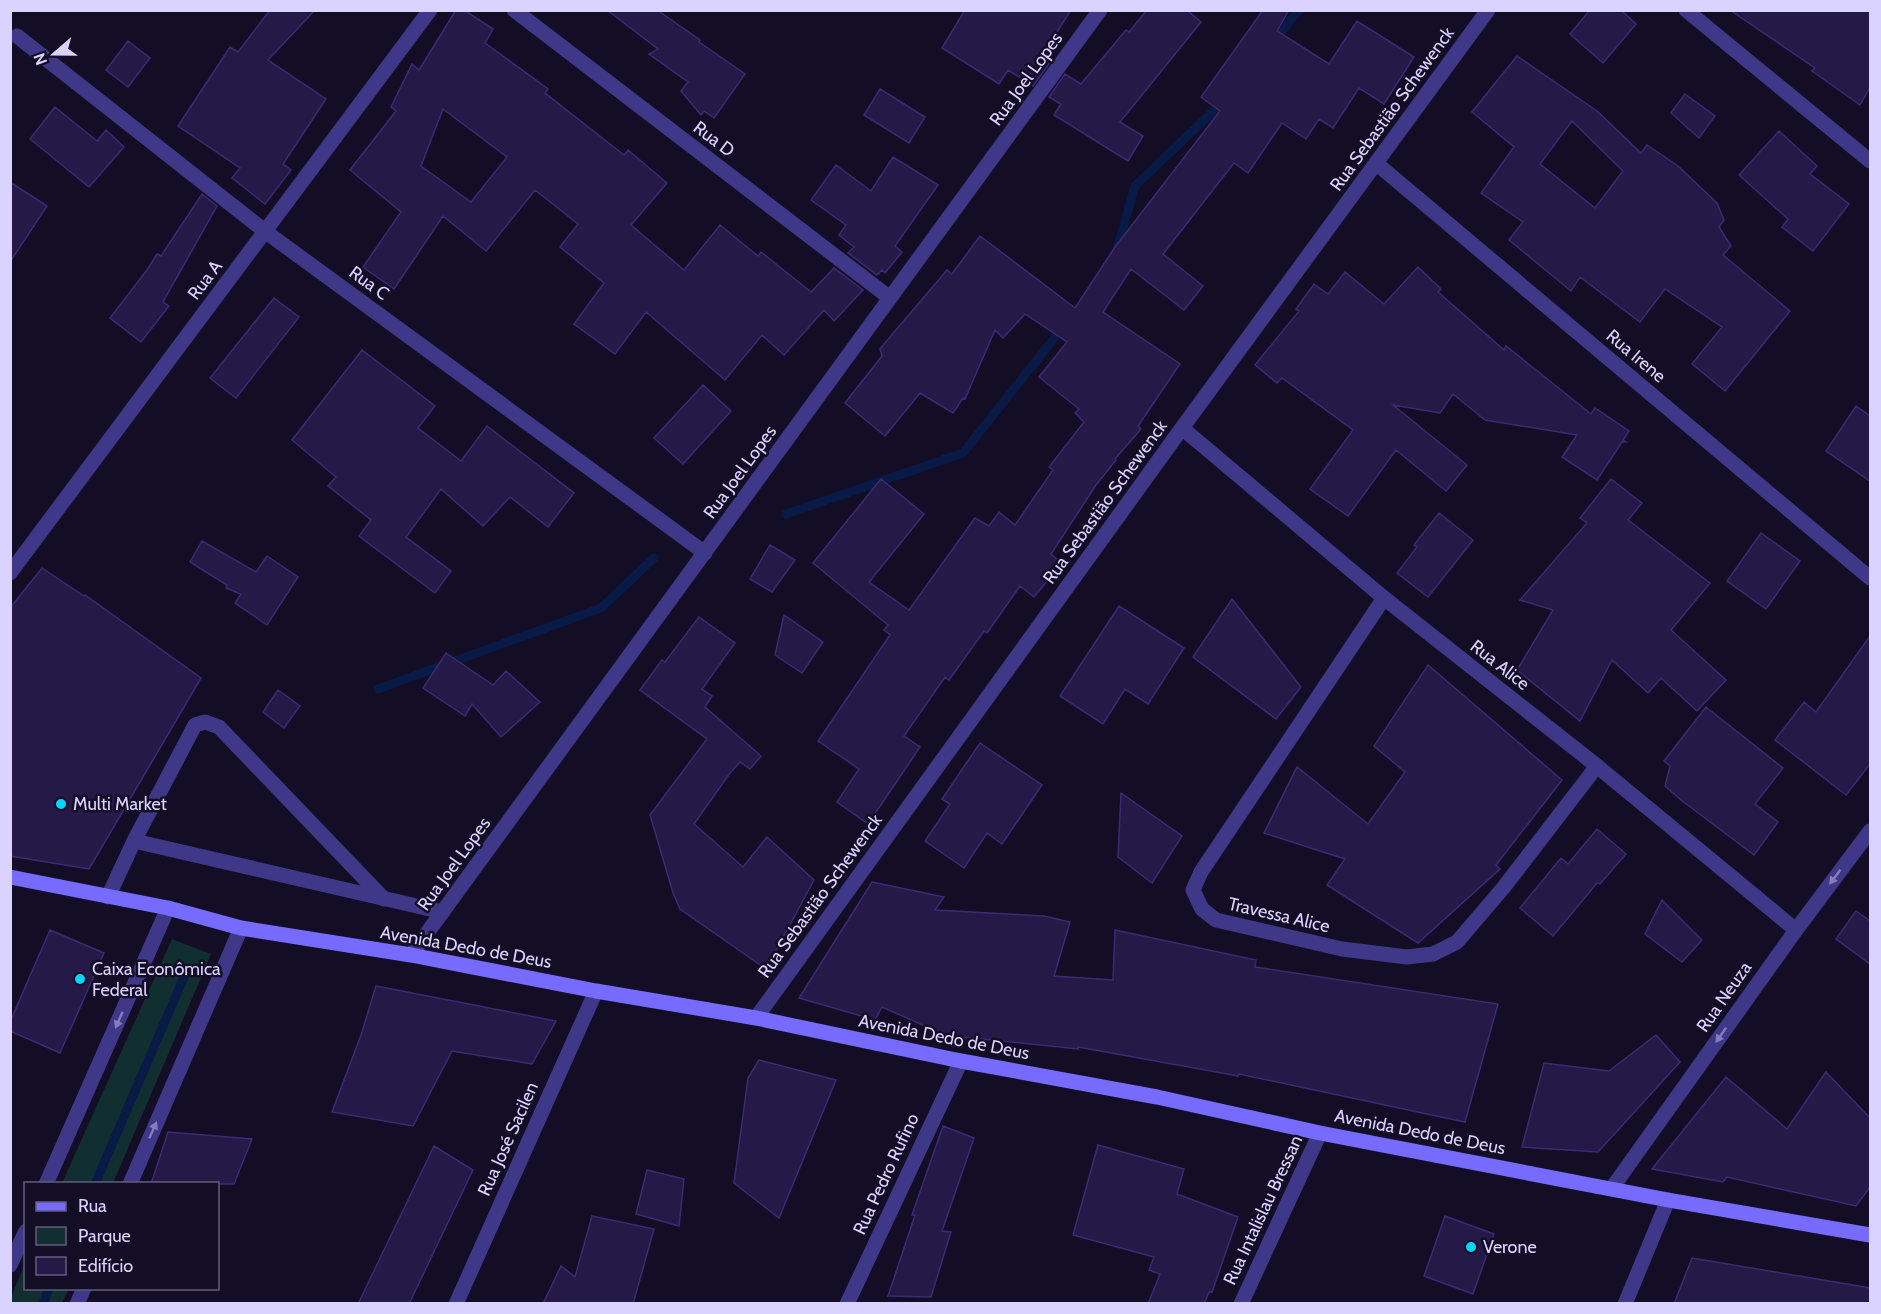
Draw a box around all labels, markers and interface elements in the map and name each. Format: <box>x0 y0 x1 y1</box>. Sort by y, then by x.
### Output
street label: Rua Sebastião Schewenck <box>1325 22 1459 195</box>
north arrow <box>24 24 84 84</box>
street label: Rua Joel Lopes <box>985 28 1067 130</box>
text: N <box>30 50 51 68</box>
street label: Rua D <box>689 116 739 162</box>
street label: Rua A <box>183 256 227 304</box>
street label: Rua C <box>345 261 393 305</box>
street label: Rua Irene <box>1602 325 1670 387</box>
street label: Rua Sebastião Schewenck <box>1038 415 1172 588</box>
street label: Rua Joel Lopes <box>699 421 781 523</box>
street label: Rua Alice <box>1466 635 1534 695</box>
place label: Multi Market <box>73 793 167 815</box>
marker: Multi Market <box>54 797 68 811</box>
street label: Rua Sebastião Schewenck <box>753 809 887 982</box>
street label: Rua Joel Lopes <box>413 813 495 915</box>
one-way arrow <box>1830 870 1842 885</box>
street label: Travessa Alice <box>1226 893 1332 937</box>
street label: Avenida Dedo de Deus <box>379 921 553 973</box>
street label: Rua Neuza <box>1692 957 1756 1036</box>
place label: Caixa Econômica Federal <box>92 958 221 1001</box>
marker: Caixa Econômica Federal <box>73 972 87 986</box>
street label: Avenida Dedo de Deus <box>857 1010 1031 1064</box>
one-way arrow <box>114 1011 124 1029</box>
one-way arrow <box>1715 1027 1727 1043</box>
street label: Rua José Sacilen <box>473 1079 543 1199</box>
street label: Avenida Dedo de Deus <box>1333 1105 1507 1159</box>
street label: Rua Pedro Rufino <box>848 1110 924 1238</box>
one-way arrow <box>149 1121 158 1139</box>
street label: Rua Intalislau Bressan <box>1219 1132 1307 1288</box>
legend <box>24 1182 219 1290</box>
text: Rua <box>78 1195 107 1217</box>
text: Parque <box>78 1225 131 1247</box>
place label: Verone <box>1483 1236 1537 1258</box>
marker: Verone <box>1464 1240 1478 1254</box>
text: Edifício <box>78 1255 133 1277</box>

